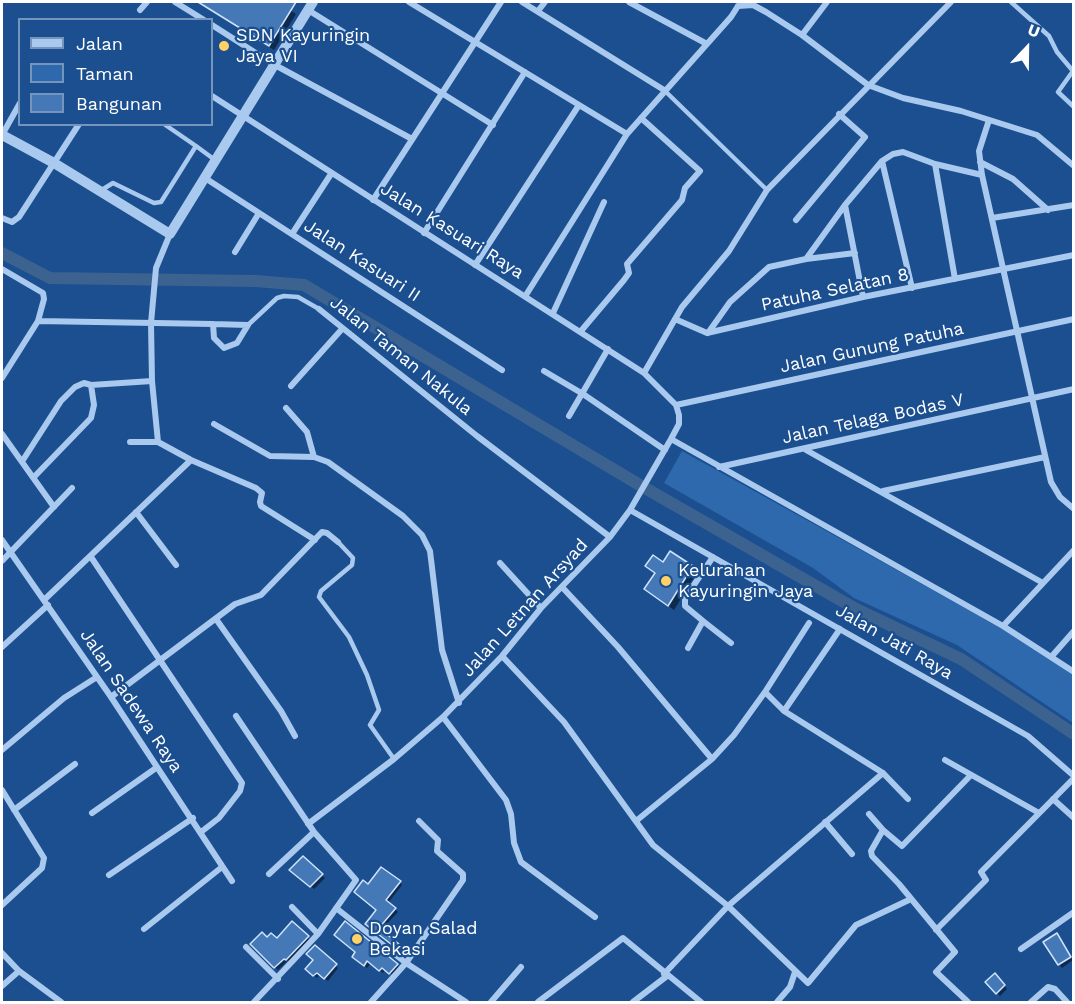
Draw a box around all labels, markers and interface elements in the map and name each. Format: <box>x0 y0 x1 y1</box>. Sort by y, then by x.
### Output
legend <box>18 18 213 126</box>
north arrow <box>997 18 1057 78</box>
text: U <box>1025 20 1043 42</box>
place label: SDN Kayuringin Jaya VI <box>236 25 370 68</box>
text: Jalan <box>76 33 123 54</box>
marker: SDN Kayuringin Jaya VI <box>217 39 231 53</box>
text: Taman <box>76 63 134 84</box>
text: Bangunan <box>76 93 162 114</box>
street label: Jalan Kasuari Raya <box>376 178 528 284</box>
street label: Jalan Kasuari II <box>300 215 424 307</box>
street label: Patuha Selatan 8 <box>759 264 911 316</box>
street label: Jalan Taman Nakula <box>325 292 477 420</box>
street label: Jalan Gunung Patuha <box>778 318 966 378</box>
street label: Jalan Telaga Bodas V <box>780 389 966 449</box>
street label: Jalan Letnan Arsyad <box>457 535 593 681</box>
place label: Kelurahan Kayuringin Jaya <box>678 560 813 602</box>
marker: Kelurahan Kayuringin Jaya <box>659 574 673 588</box>
street label: Jalan Jati Raya <box>831 600 957 684</box>
street label: Jalan Sadewa Raya <box>75 625 187 777</box>
place label: Doyan Salad Bekasi <box>369 918 478 960</box>
marker: Doyan Salad Bekasi <box>350 932 364 946</box>

